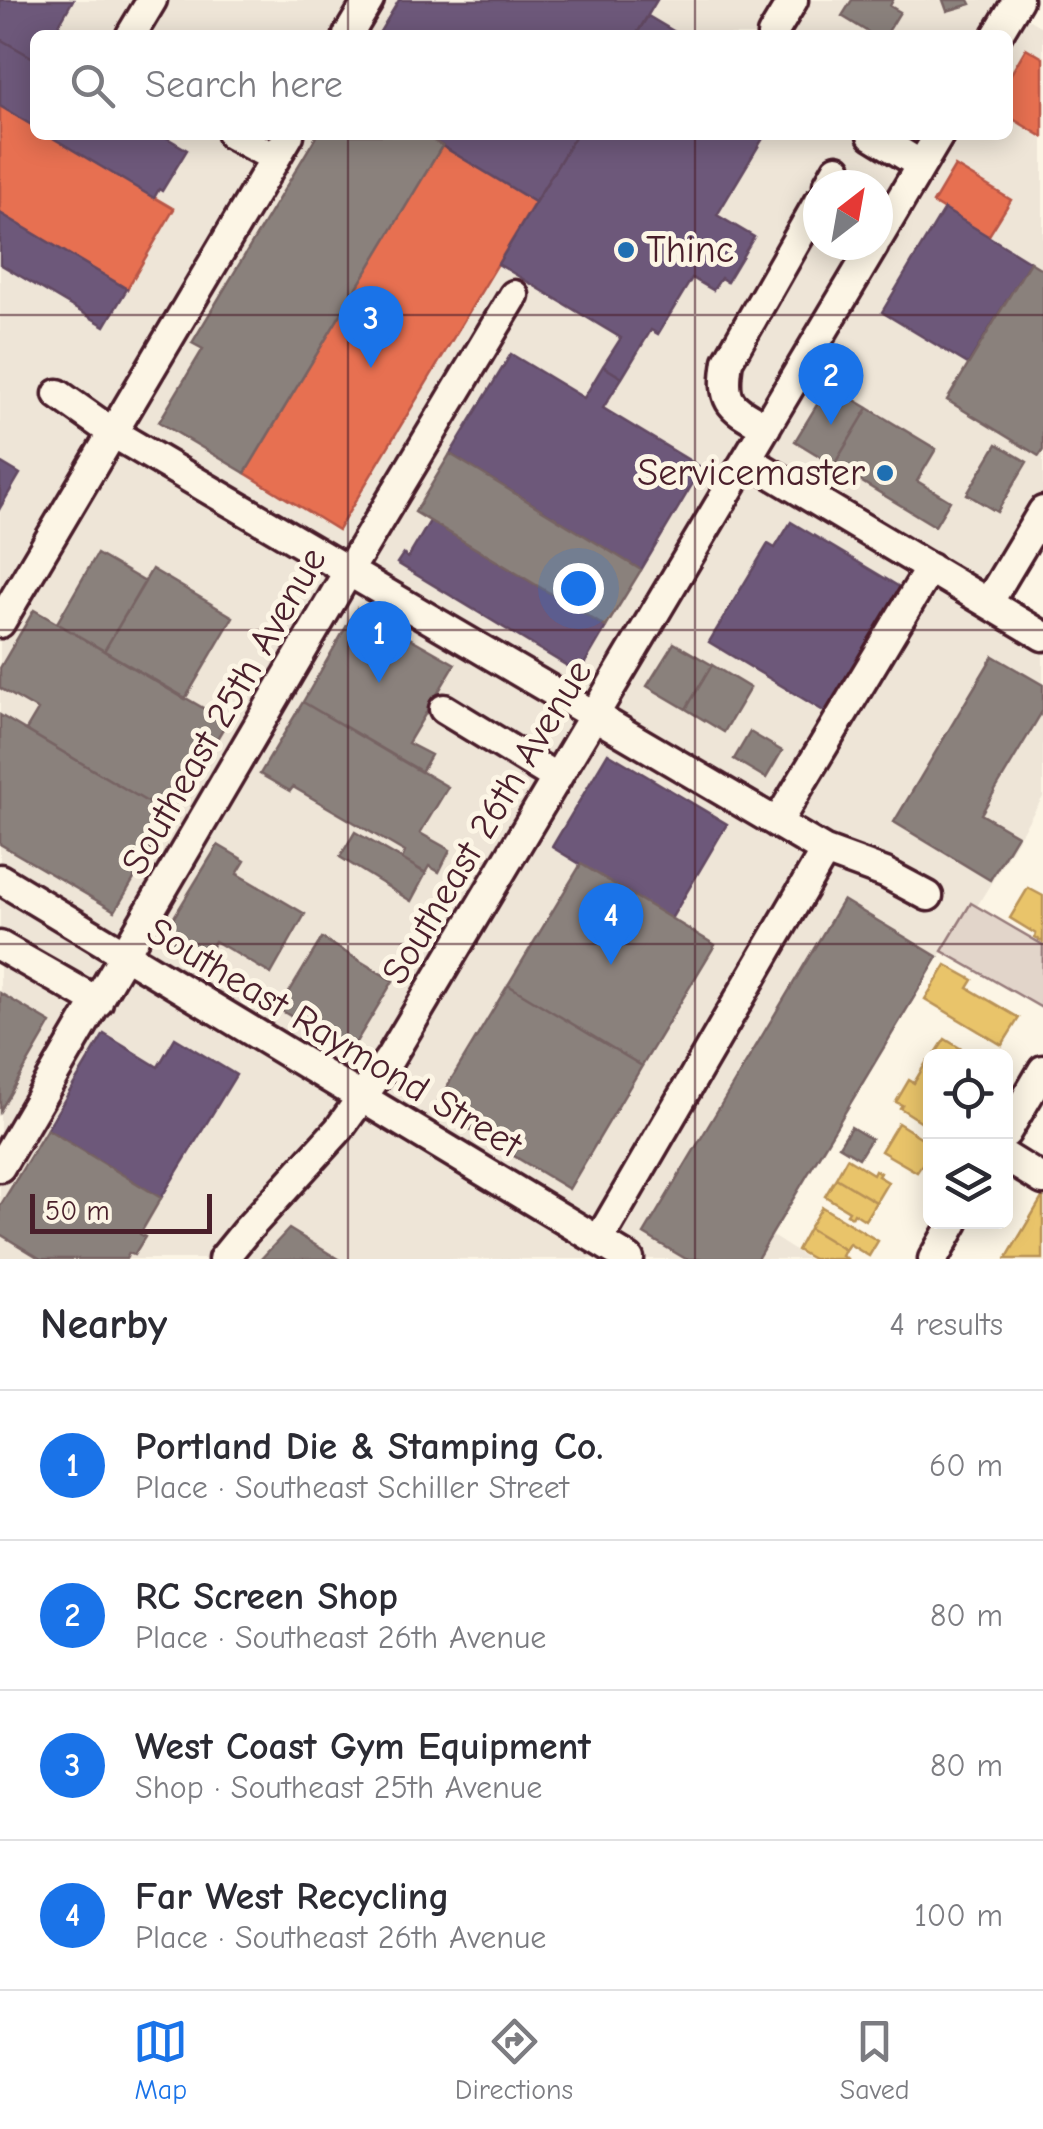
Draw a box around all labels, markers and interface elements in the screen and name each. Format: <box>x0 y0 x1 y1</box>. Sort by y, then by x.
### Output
search box <box>30 30 1013 140</box>
icon: search <box>65 58 120 113</box>
text: Search here <box>145 63 343 107</box>
north arrow <box>803 170 893 260</box>
place label: Thinc <box>646 228 734 272</box>
marker: Thinc <box>615 239 637 261</box>
pin: 3 <box>338 286 404 368</box>
pin: 2 <box>798 342 864 425</box>
place label: Servicemaster <box>637 451 865 495</box>
marker: Servicemaster <box>874 462 896 484</box>
street label: Southeast 25th Avenue <box>112 540 336 882</box>
your location <box>553 563 604 614</box>
pin: 1 <box>346 600 412 683</box>
street label: Southeast 26th Avenue <box>373 652 601 992</box>
pin: 4 <box>578 882 644 965</box>
street label: Southeast Raymond Street <box>139 909 530 1168</box>
map controls <box>923 1049 1013 1229</box>
button: locate <box>923 1049 1013 1139</box>
button: layers <box>923 1139 1013 1229</box>
scale bar <box>30 1189 212 1234</box>
text: 50 m <box>45 1195 110 1227</box>
text: Nearby <box>40 1300 167 1349</box>
text: 4 results <box>890 1306 1003 1343</box>
text: Portland Die & Stamping Co. <box>135 1425 603 1469</box>
text: 1 <box>66 1447 79 1484</box>
text: 60 m <box>929 1447 1003 1484</box>
text: Place · Southeast Schiller Street <box>135 1469 569 1506</box>
text: RC Screen Shop <box>135 1575 398 1619</box>
text: 2 <box>65 1597 80 1634</box>
text: 80 m <box>930 1597 1003 1634</box>
text: Place · Southeast 26th Avenue <box>135 1619 546 1656</box>
text: West Coast Gym Equipment <box>135 1725 591 1769</box>
text: 3 <box>65 1747 80 1784</box>
text: 80 m <box>930 1747 1003 1784</box>
text: Shop · Southeast 25th Avenue <box>135 1769 542 1806</box>
text: Far West Recycling <box>135 1875 449 1919</box>
text: 4 <box>65 1897 80 1934</box>
text: 100 m <box>914 1897 1003 1934</box>
text: Place · Southeast 26th Avenue <box>135 1919 546 1956</box>
tab: Map <box>133 2014 188 2106</box>
tab: Directions <box>455 2014 573 2106</box>
tab: Saved <box>840 2014 910 2106</box>

